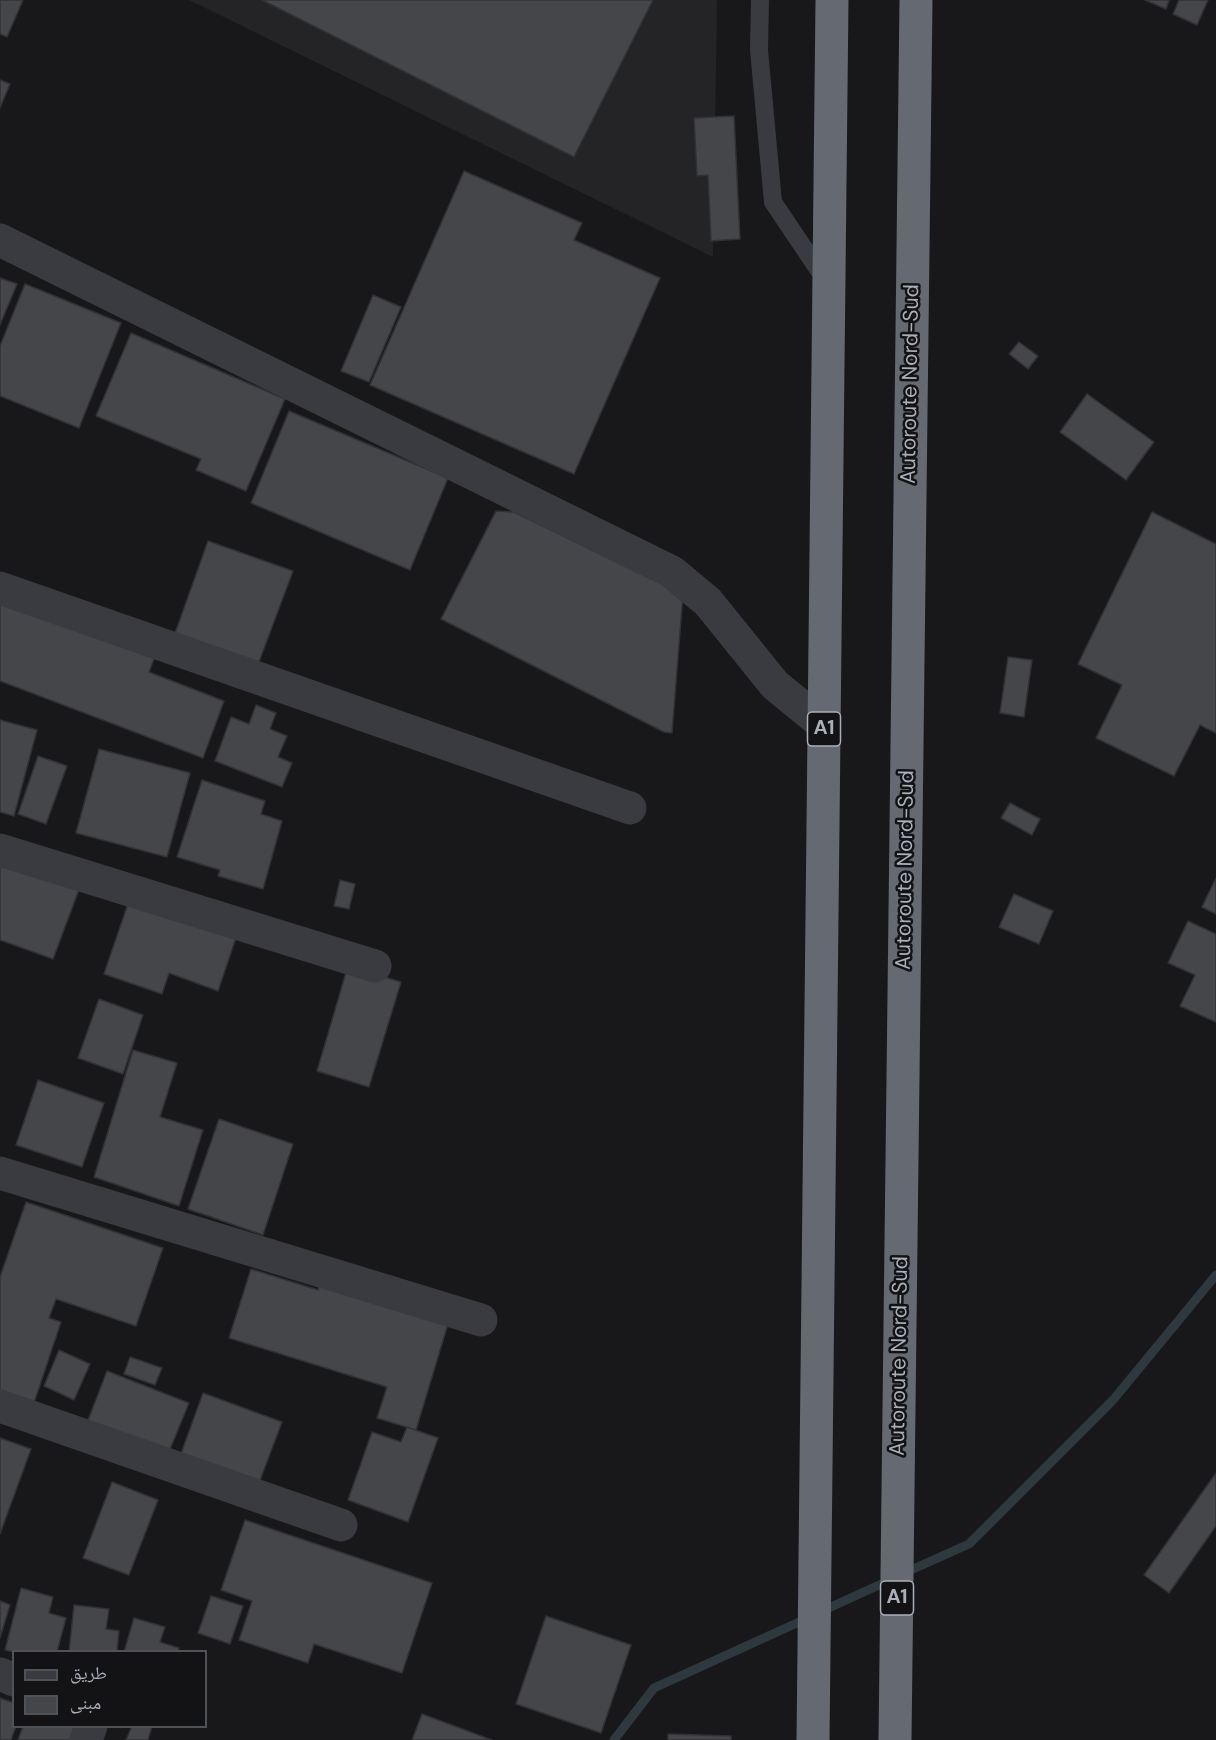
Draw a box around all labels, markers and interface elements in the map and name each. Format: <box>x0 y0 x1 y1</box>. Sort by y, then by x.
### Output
street label: Autoroute Nord-Sud <box>897 284 925 484</box>
road number: A1 <box>808 712 840 746</box>
street label: Autoroute Nord-Sud <box>892 770 920 970</box>
street label: Autoroute Nord-Sud <box>886 1256 914 1456</box>
road number: A1 <box>880 1581 914 1615</box>
legend <box>12 1650 207 1728</box>
text: طريق <box>70 1661 107 1685</box>
text: مبنى <box>70 1691 101 1715</box>

